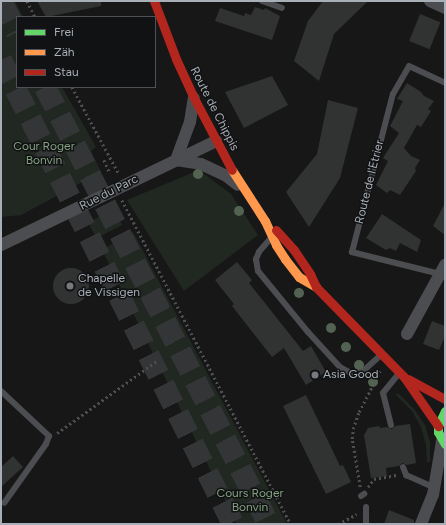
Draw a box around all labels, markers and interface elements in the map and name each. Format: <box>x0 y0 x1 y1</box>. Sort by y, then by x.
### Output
legend <box>16 16 156 88</box>
text: Frei <box>54 25 74 39</box>
text: Zäh <box>54 45 75 59</box>
text: Stau <box>54 65 79 79</box>
street label: Route de Chippis <box>187 65 241 153</box>
street label: Route de l'Etrier <box>353 139 387 225</box>
park label: Cour Roger Bonvin <box>13 140 75 168</box>
street label: Rue du Parc <box>77 172 141 214</box>
place label: Chapelle de Vissigen <box>78 272 140 300</box>
marker: Chapelle de Vissigen <box>65 281 75 291</box>
place label: Asia Good <box>323 368 379 382</box>
marker: Asia Good <box>310 370 320 380</box>
park label: Cours Roger Bonvin <box>216 487 284 515</box>

